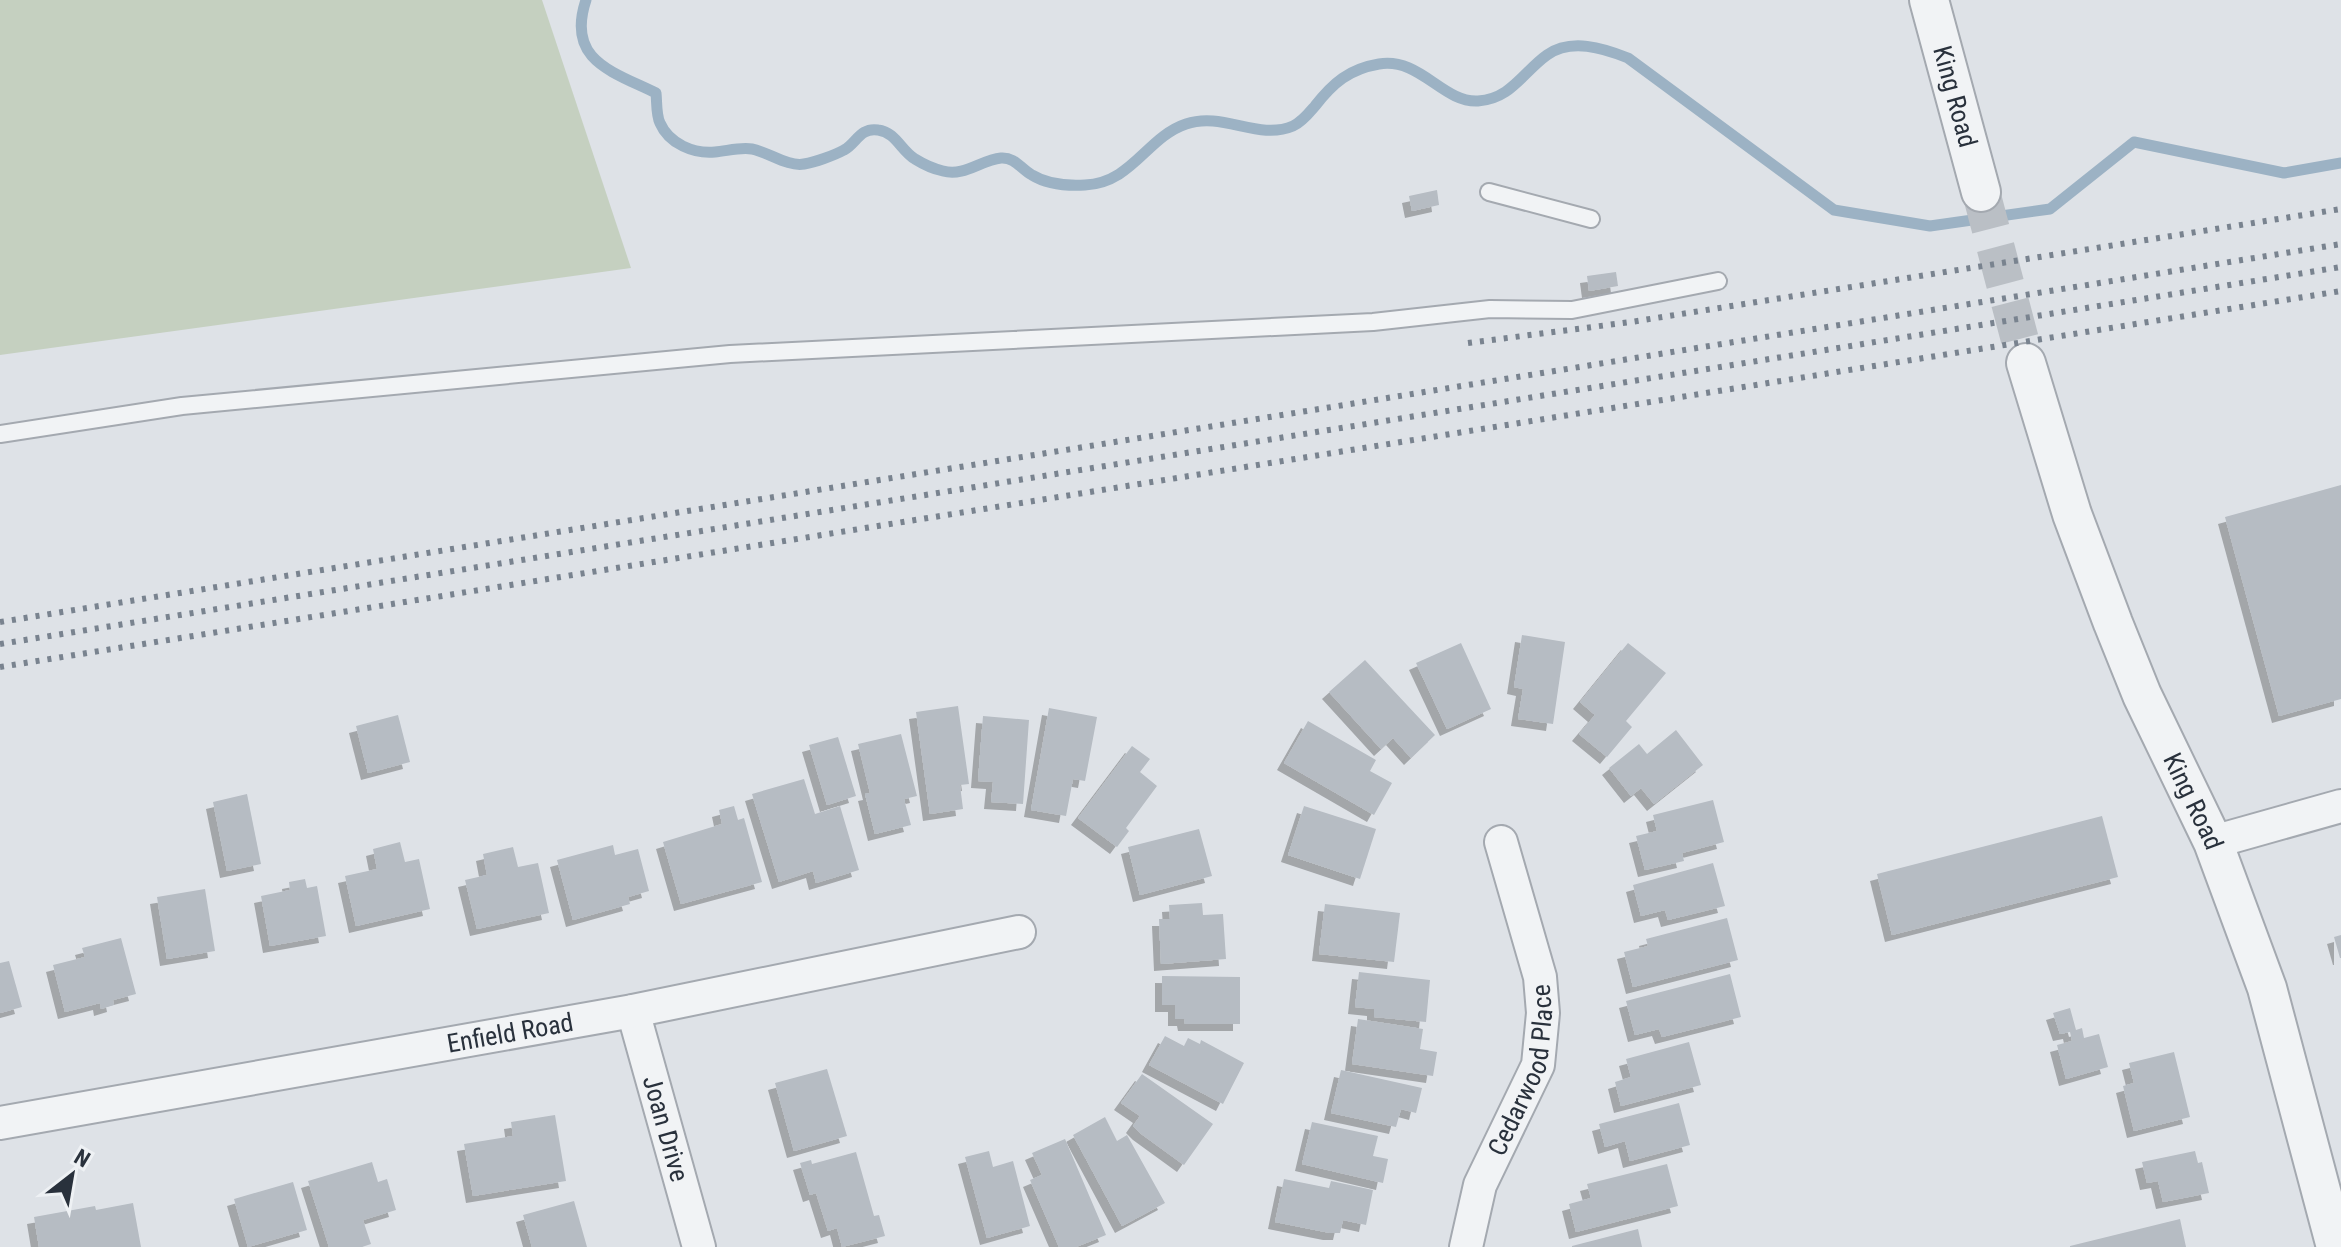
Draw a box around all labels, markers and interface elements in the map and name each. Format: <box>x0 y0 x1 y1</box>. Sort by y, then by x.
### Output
street label: King Road <box>1927 43 1983 151</box>
street label: King Road <box>2157 748 2229 854</box>
street label: Cedarwood Place <box>1482 983 1558 1160</box>
street label: Enfield Road <box>445 1007 575 1059</box>
street label: Joan Drive <box>637 1072 695 1185</box>
north arrow <box>32 1135 112 1215</box>
text: N <box>70 1144 94 1172</box>

